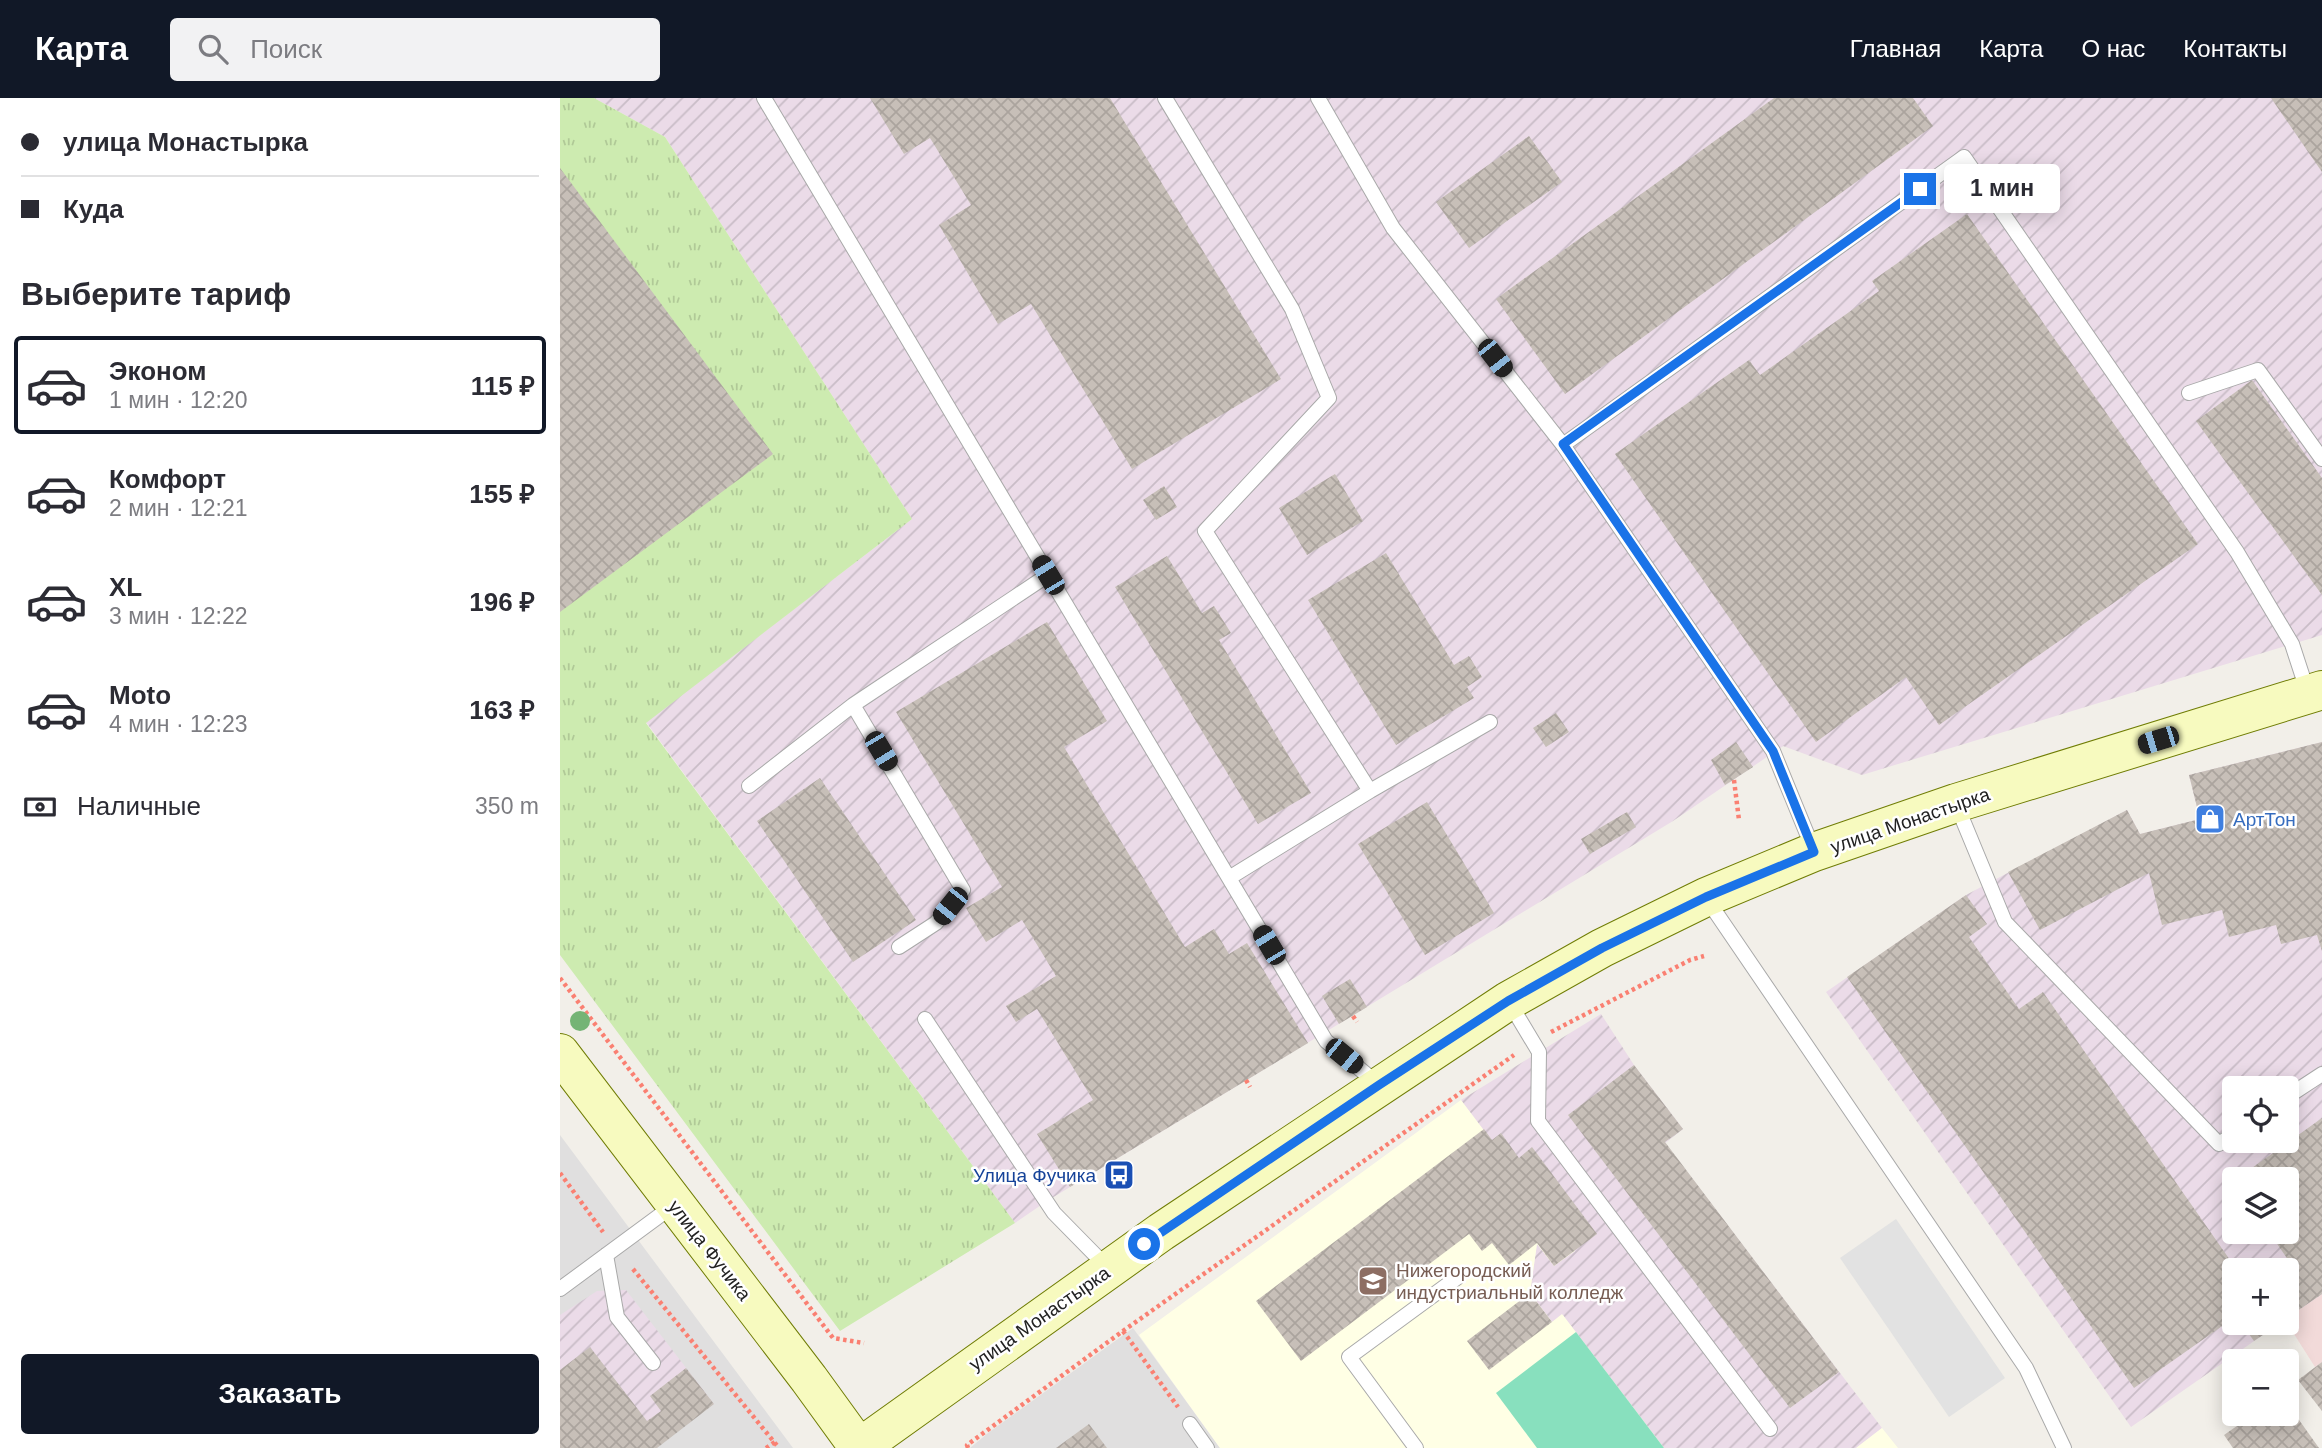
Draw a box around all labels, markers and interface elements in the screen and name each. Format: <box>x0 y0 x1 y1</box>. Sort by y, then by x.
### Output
search box <box>170 18 660 81</box>
text: Карта <box>35 30 128 67</box>
icon: search <box>194 30 232 68</box>
text: Поиск <box>250 34 322 64</box>
text: Главная <box>1850 35 1941 62</box>
text: Карта <box>1979 35 2043 62</box>
text: О нас <box>2081 35 2145 62</box>
text: Контакты <box>2183 35 2287 62</box>
text: улица Монастырка <box>63 127 308 157</box>
callout: 1 мин <box>1944 164 2060 214</box>
route end <box>1904 173 1936 205</box>
text: 1 мин <box>1970 175 2034 201</box>
text: Куда <box>63 194 124 224</box>
text: Выберите тариф <box>21 276 291 312</box>
car <box>1474 335 1517 381</box>
icon: car <box>25 354 88 417</box>
text: Эконом <box>109 356 207 386</box>
text: 115 ₽ <box>471 371 535 401</box>
text: 1 мин · 12:20 <box>109 387 248 413</box>
icon: car <box>25 462 88 525</box>
text: Комфорт <box>109 464 226 494</box>
text: 155 ₽ <box>469 479 535 509</box>
text: 2 мин · 12:21 <box>109 495 248 521</box>
car <box>1029 552 1068 598</box>
icon: car <box>25 570 88 633</box>
text: XL <box>109 572 142 602</box>
text: 196 ₽ <box>469 587 535 617</box>
text: 3 мин · 12:22 <box>109 603 248 629</box>
icon: car <box>25 678 88 741</box>
text: Moto <box>109 680 171 710</box>
text: 163 ₽ <box>469 695 535 725</box>
text: 4 мин · 12:23 <box>109 711 248 737</box>
car <box>2135 724 2182 756</box>
car <box>862 728 901 774</box>
street label: улица Монастырка <box>1828 783 1993 858</box>
icon: cash <box>21 788 59 826</box>
text: Наличные <box>77 791 201 821</box>
text: 350 m <box>475 793 539 819</box>
shop icon: АртТон <box>2193 802 2227 836</box>
place label: АртТон <box>2233 809 2296 830</box>
car <box>929 883 972 929</box>
car <box>1250 922 1289 968</box>
car <box>1322 1035 1367 1077</box>
map controls <box>2222 1076 2299 1426</box>
button: locate <box>2222 1076 2299 1153</box>
bus stop icon: Улица Фучика <box>1102 1158 1136 1192</box>
place label: Улица Фучика <box>973 1165 1096 1186</box>
button: layers <box>2222 1167 2299 1244</box>
street label: улица Фучика <box>664 1196 755 1305</box>
route start <box>1128 1228 1160 1260</box>
button: + <box>2222 1258 2299 1335</box>
place label: Нижегородский индустриальный колледж <box>1396 1260 1624 1303</box>
street label: улица Монастырка <box>965 1262 1114 1375</box>
school or university icon: Нижегородский индустриальный колледж <box>1356 1264 1390 1298</box>
button: − <box>2222 1349 2299 1426</box>
button: Заказать <box>21 1354 539 1434</box>

